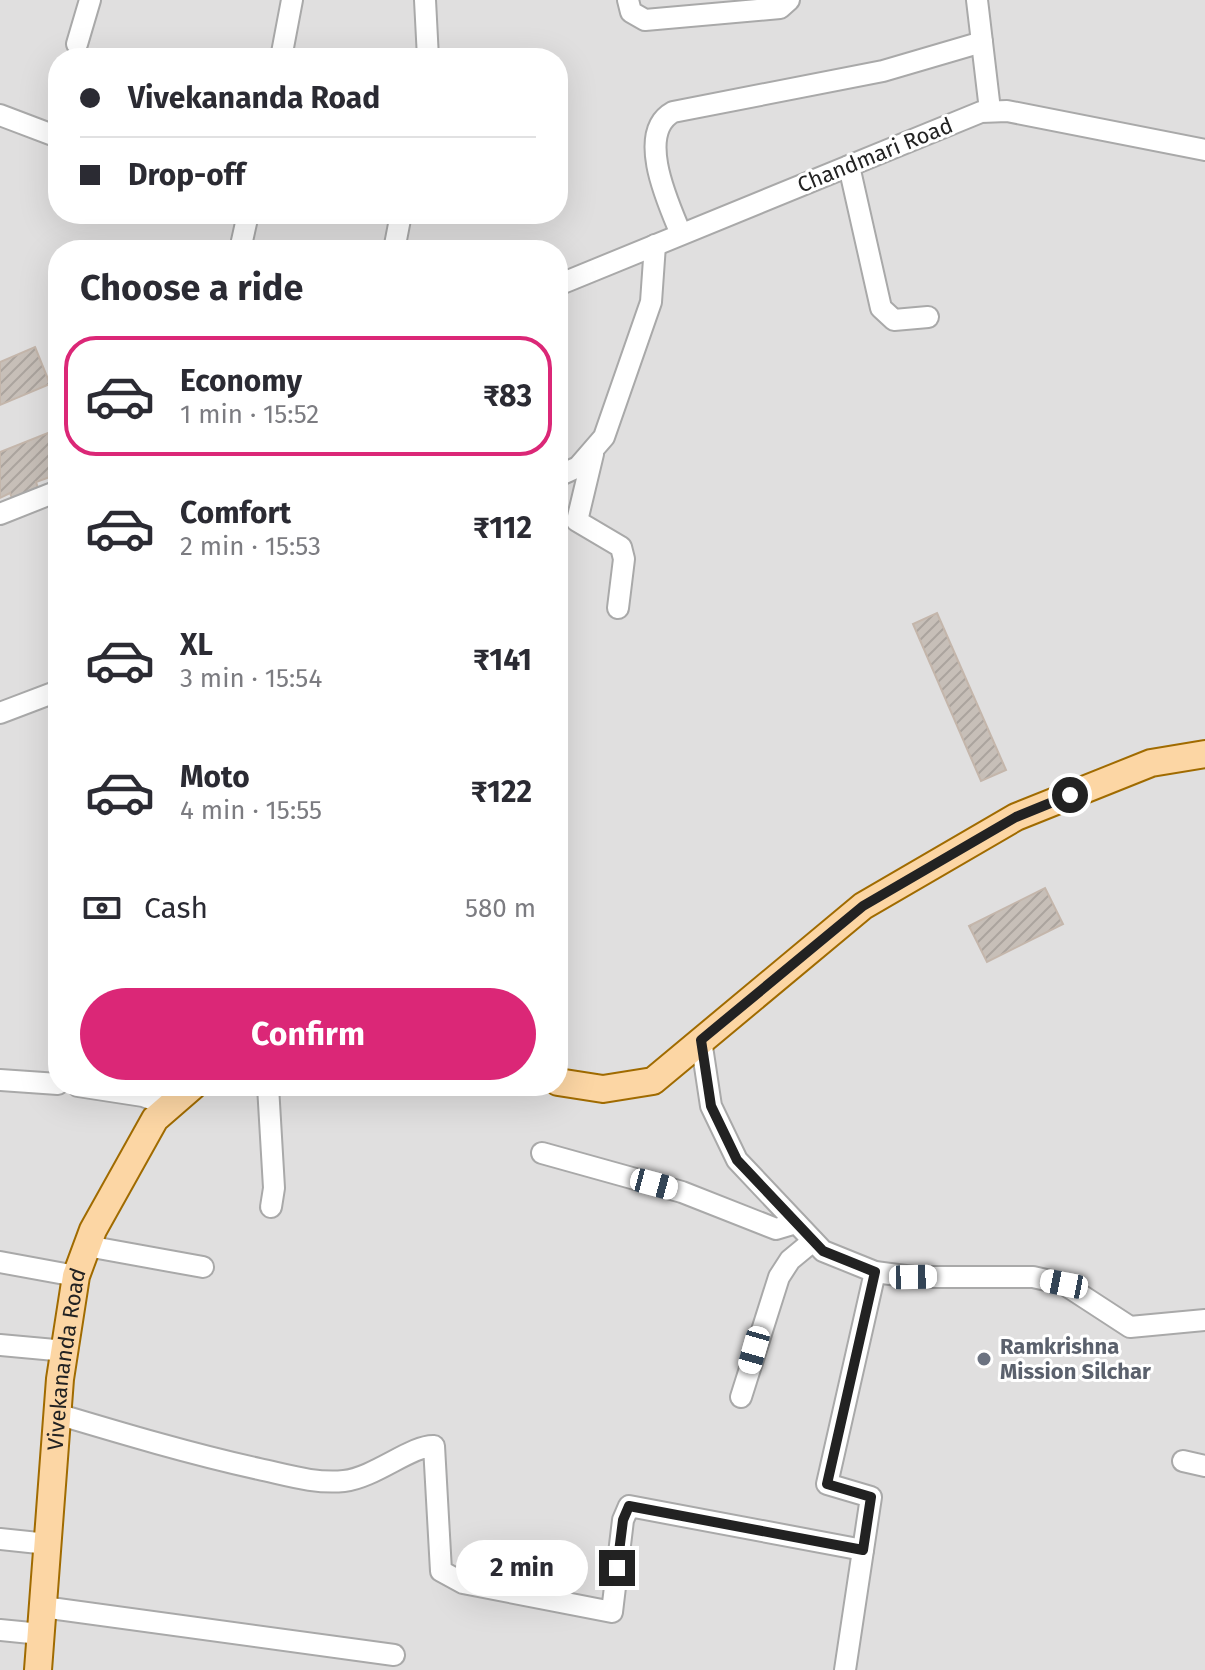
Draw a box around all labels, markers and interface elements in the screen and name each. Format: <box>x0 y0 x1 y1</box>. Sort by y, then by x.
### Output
text: Vivekananda Road <box>128 80 380 116</box>
street label: Chandmari Road <box>793 112 957 198</box>
text: Drop-off <box>128 157 245 193</box>
text: Choose a ride <box>80 266 303 310</box>
icon: car <box>84 360 156 432</box>
text: Economy <box>180 363 302 399</box>
text: ₹83 <box>483 378 532 414</box>
text: 1 min · 15:52 <box>180 399 319 430</box>
icon: car <box>84 492 156 564</box>
text: Comfort <box>180 495 291 531</box>
text: ₹112 <box>473 510 532 546</box>
text: 2 min · 15:53 <box>180 531 321 562</box>
icon: car <box>84 624 156 696</box>
text: XL <box>180 627 213 663</box>
text: ₹141 <box>473 642 532 678</box>
text: 3 min · 15:54 <box>180 663 322 694</box>
icon: car <box>84 756 156 828</box>
text: Moto <box>180 759 250 795</box>
text: ₹122 <box>471 774 532 810</box>
route start <box>1052 777 1088 813</box>
text: 4 min · 15:55 <box>180 795 322 826</box>
icon: cash <box>80 886 124 930</box>
text: Cash <box>144 890 208 926</box>
text: 580 m <box>465 893 536 924</box>
button: Confirm <box>80 988 536 1080</box>
car <box>628 1166 680 1202</box>
street label: Vivekananda Road <box>41 1264 91 1451</box>
car <box>889 1265 937 1289</box>
car <box>1038 1268 1090 1300</box>
car <box>736 1324 772 1376</box>
place label: Ramkrishna Mission Silchar <box>1000 1333 1151 1385</box>
marker: Ramkrishna Mission Silchar <box>975 1350 993 1368</box>
callout: 2 min <box>457 1540 589 1596</box>
route end <box>599 1550 635 1586</box>
text: 2 min <box>490 1552 554 1583</box>

